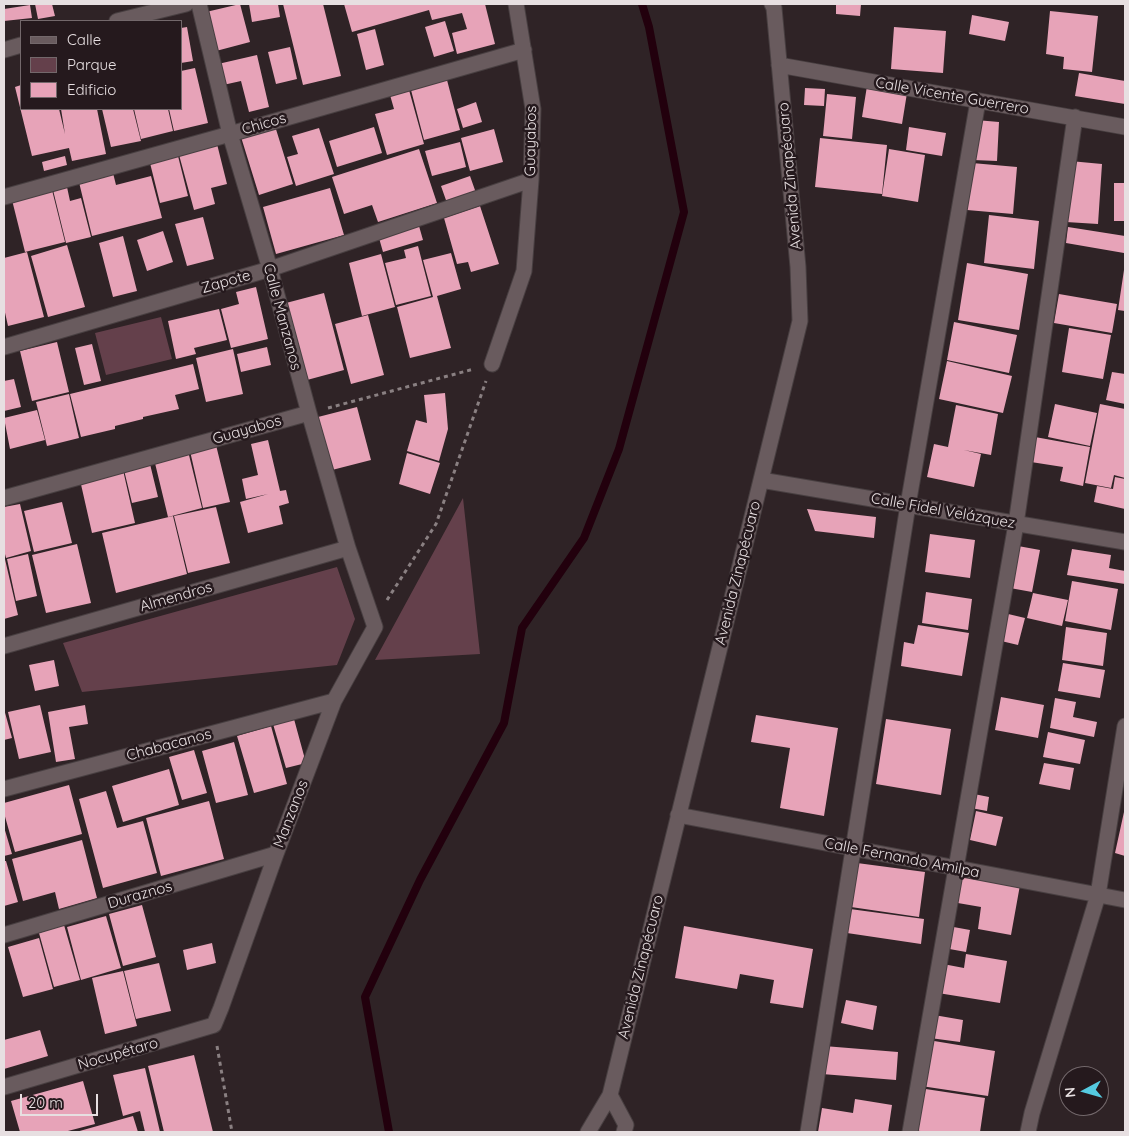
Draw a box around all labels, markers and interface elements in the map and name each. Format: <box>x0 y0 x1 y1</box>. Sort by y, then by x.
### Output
legend <box>20 20 182 110</box>
text: Calle <box>67 30 101 49</box>
text: Parque <box>67 55 117 74</box>
street label: Calle Vicente Guerrero <box>874 74 1030 118</box>
text: Edificio <box>67 80 116 99</box>
street label: Avenida Zinapécuaro <box>775 102 805 250</box>
street label: Guayabos <box>521 105 541 177</box>
street label: Chicos <box>240 109 288 139</box>
street label: Calle Manzanos <box>259 262 305 372</box>
street label: Zapote <box>199 266 253 298</box>
street label: Guayabos <box>210 412 284 448</box>
street label: Calle Fidel Velázquez <box>870 489 1016 533</box>
street label: Avenida Zinapécuaro <box>711 499 765 647</box>
street label: Almendros <box>138 578 214 616</box>
street label: Chabacanos <box>125 725 213 765</box>
street label: Manzanos <box>270 778 312 850</box>
street label: Calle Fernando Amilpa <box>823 834 981 882</box>
street label: Duraznos <box>106 877 174 913</box>
street label: Avenida Zinapécuaro <box>614 893 668 1041</box>
street label: Nocupétaro <box>76 1034 160 1074</box>
north arrow <box>1059 1066 1109 1116</box>
scale bar <box>22 1084 100 1116</box>
text: N <box>1061 1086 1080 1099</box>
text: 20 m <box>28 1093 63 1112</box>

